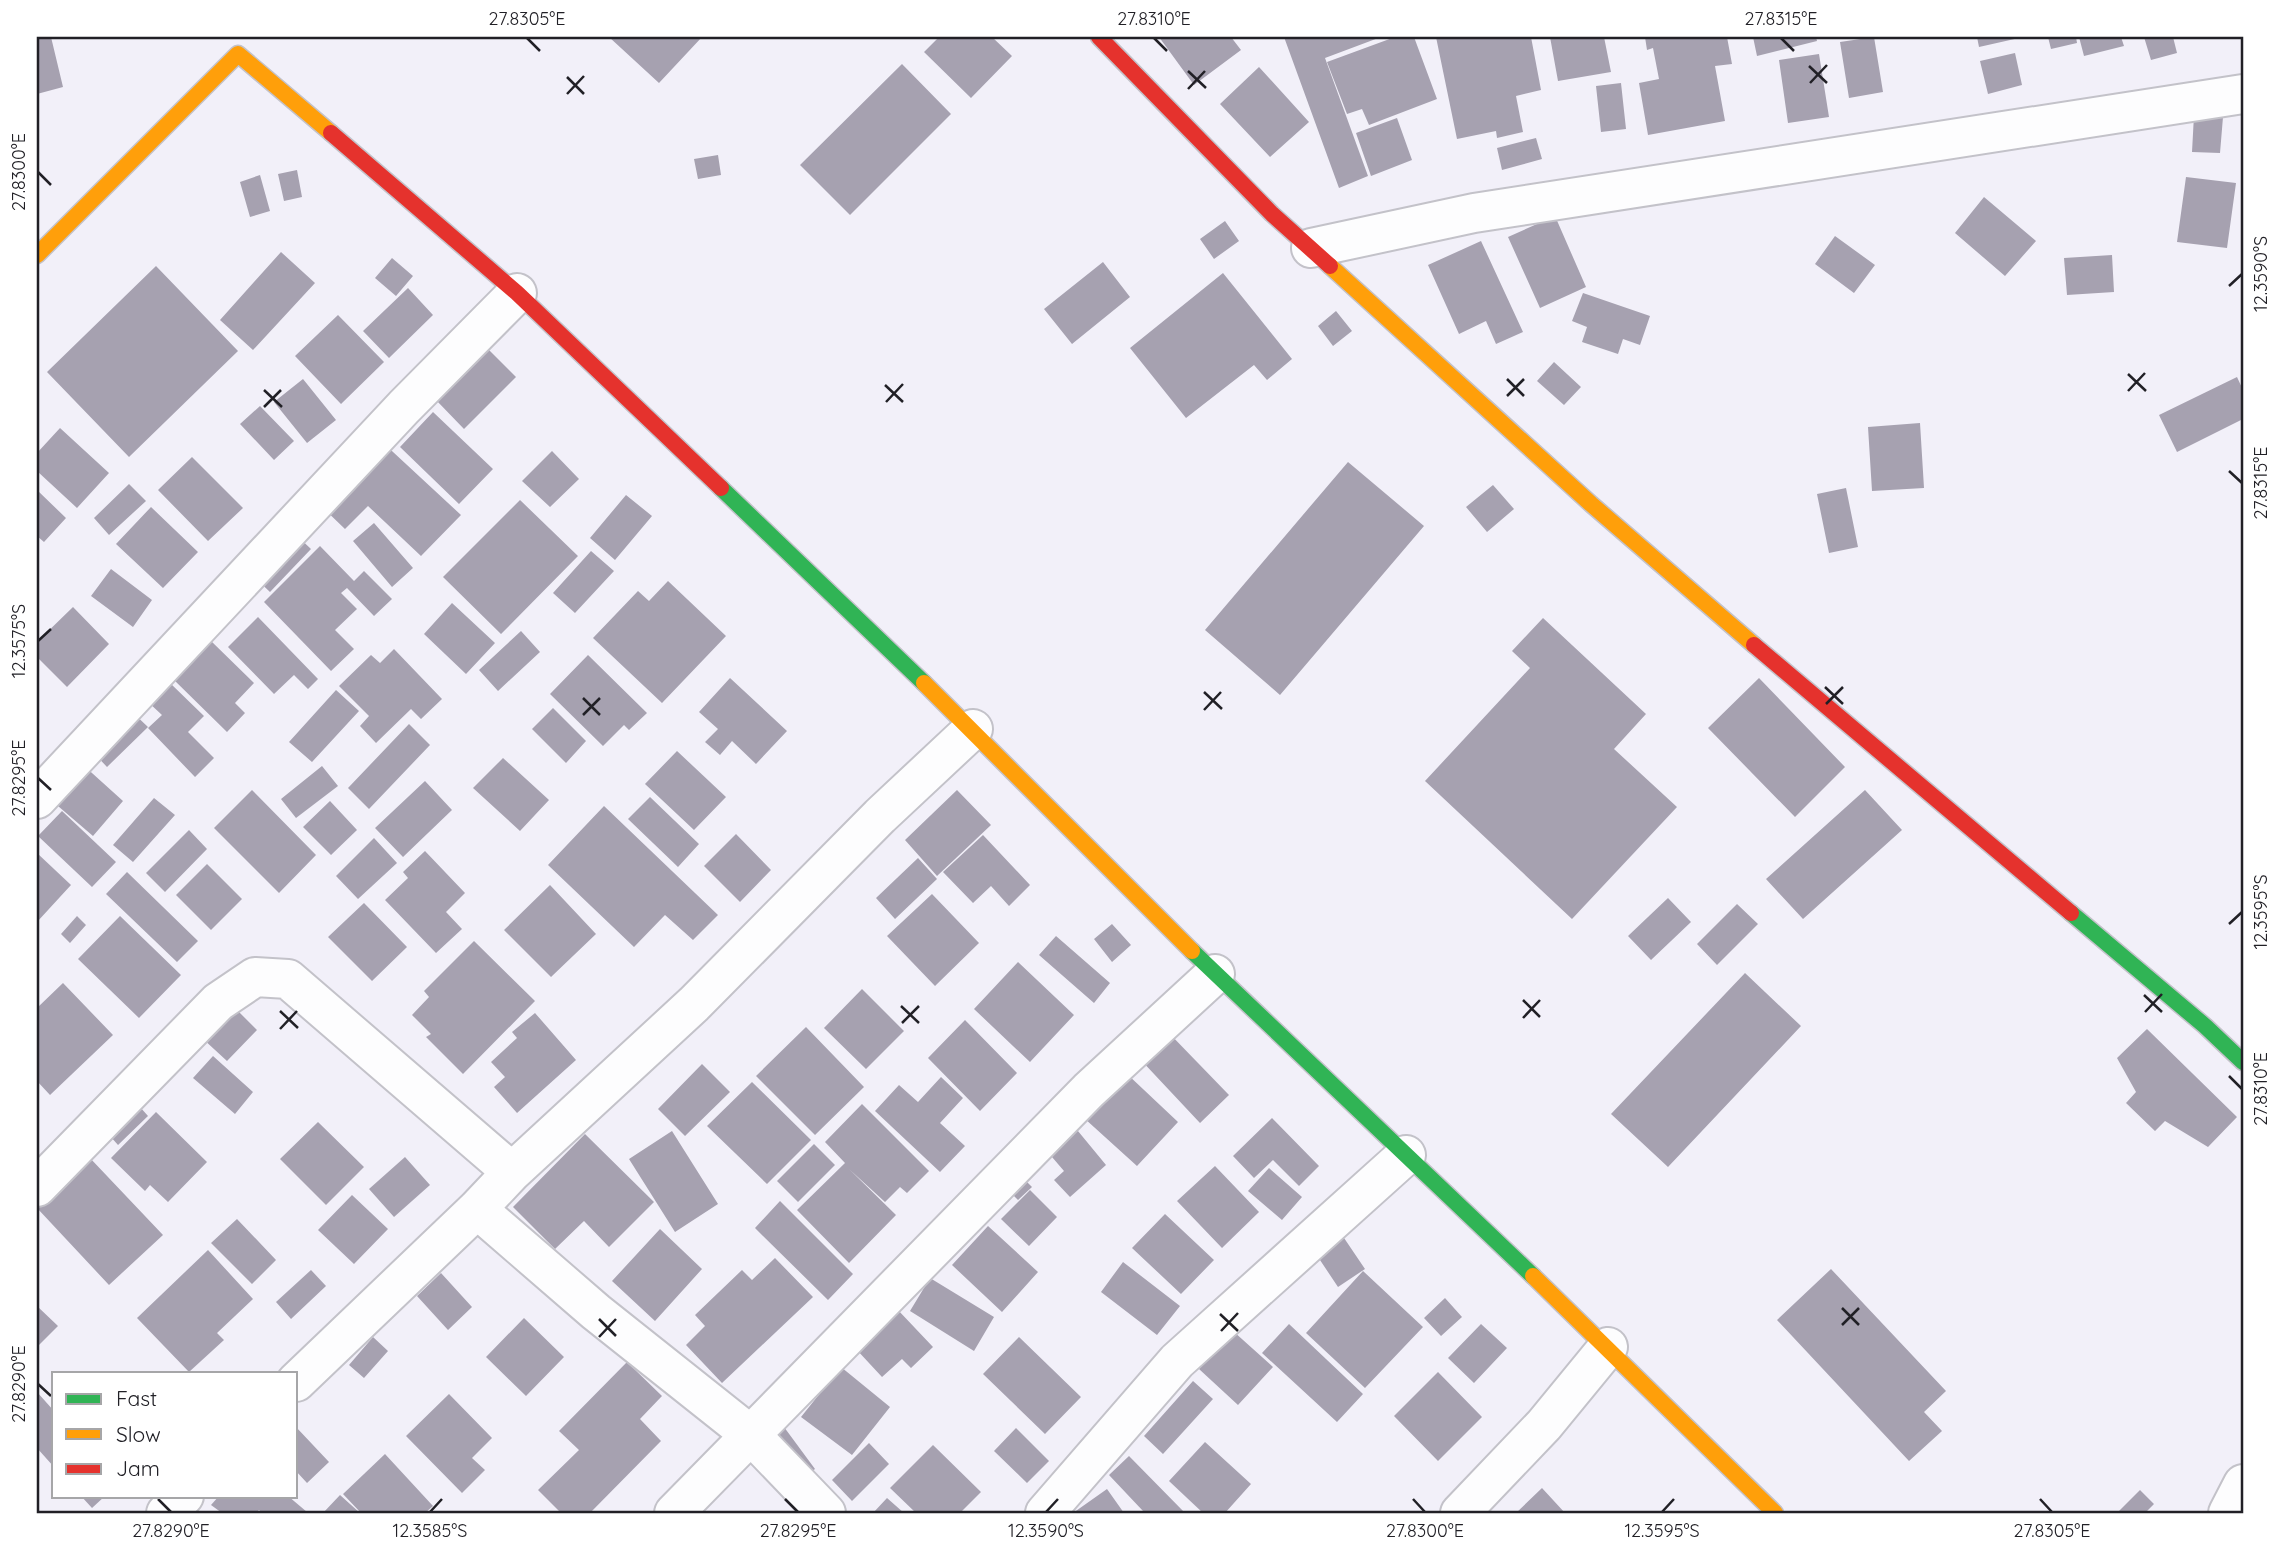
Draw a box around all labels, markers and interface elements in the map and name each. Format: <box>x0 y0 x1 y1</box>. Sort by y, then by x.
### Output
text: 27.8305°E <box>489 7 565 30</box>
text: 27.8310°E <box>1117 7 1191 30</box>
text: 27.8315°E <box>1745 7 1817 30</box>
text: 27.8300°E <box>7 133 30 211</box>
text: 12.3590°S <box>2249 236 2272 312</box>
text: 27.8315°E <box>2249 447 2272 519</box>
text: 12.3575°S <box>7 604 30 678</box>
text: 27.8295°E <box>7 740 30 816</box>
text: 12.3595°S <box>2249 874 2272 950</box>
text: 27.8310°E <box>2249 1052 2272 1126</box>
text: 27.8290°E <box>7 1345 30 1423</box>
legend <box>52 1372 298 1498</box>
text: Fast <box>116 1385 157 1411</box>
text: Slow <box>116 1421 161 1447</box>
text: Jam <box>116 1455 160 1481</box>
text: 27.8290°E <box>132 1519 210 1542</box>
text: 12.3585°S <box>393 1519 467 1542</box>
text: 27.8295°E <box>760 1519 836 1542</box>
text: 12.3590°S <box>1008 1519 1084 1542</box>
text: 27.8300°E <box>1386 1519 1464 1542</box>
text: 12.3595°S <box>1624 1519 1700 1542</box>
text: 27.8305°E <box>2014 1519 2090 1542</box>

